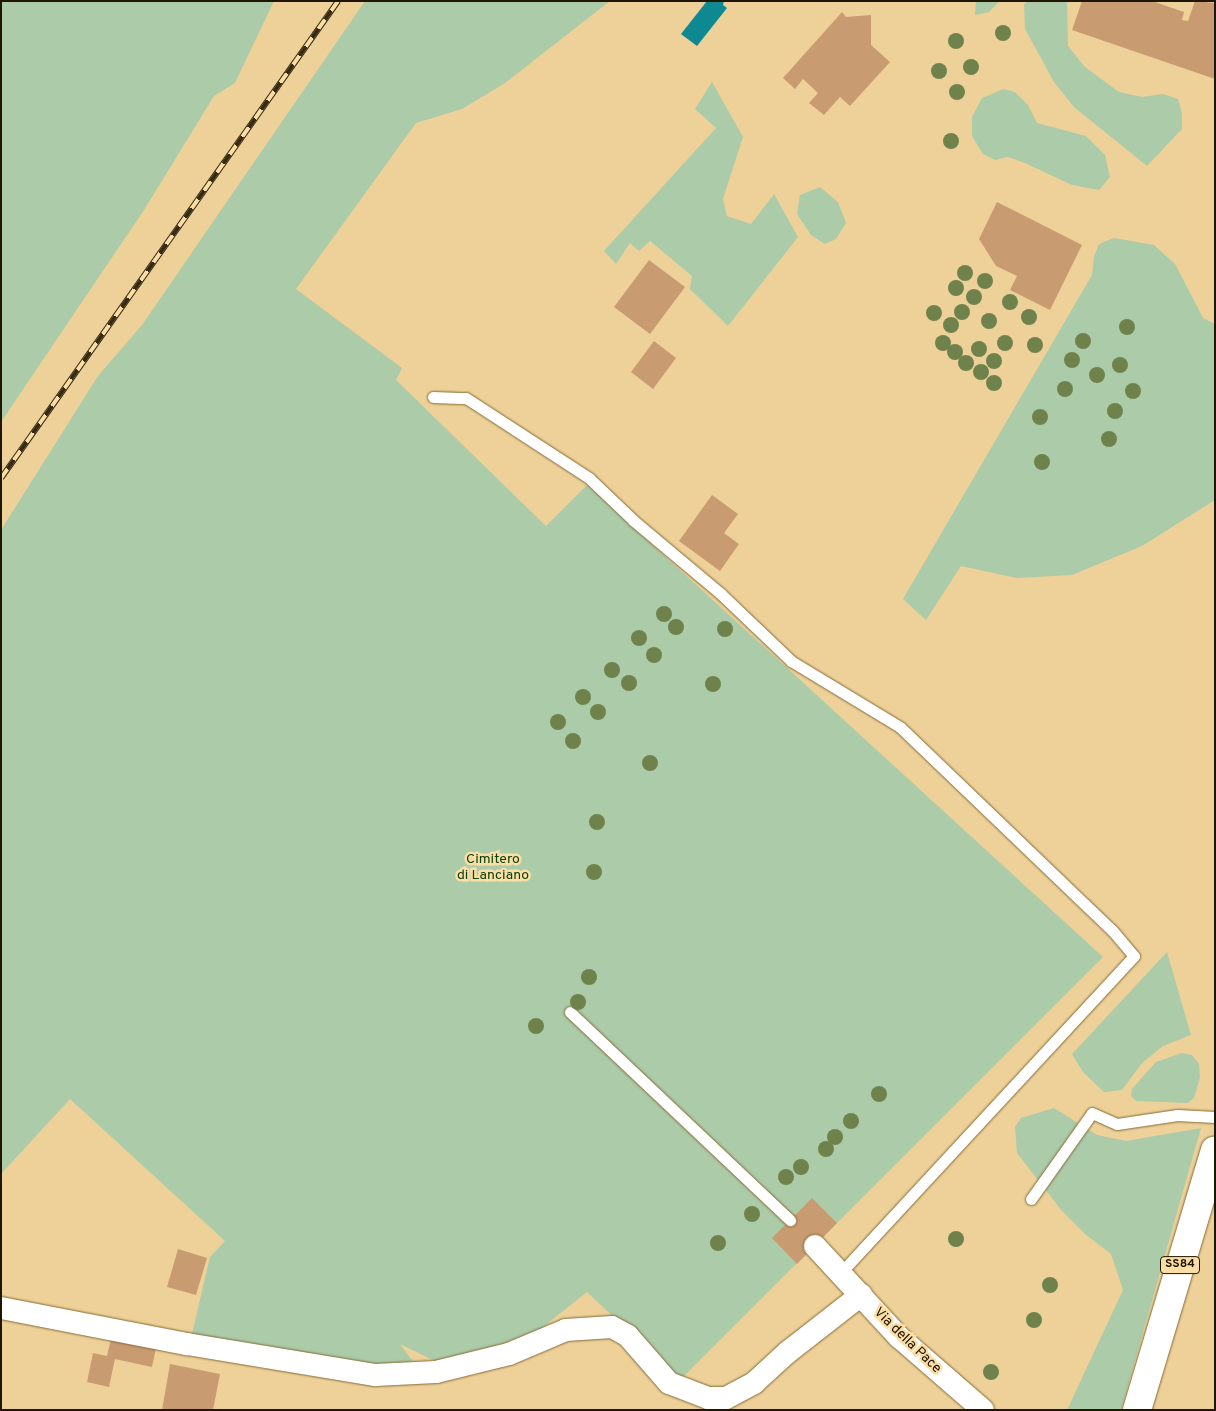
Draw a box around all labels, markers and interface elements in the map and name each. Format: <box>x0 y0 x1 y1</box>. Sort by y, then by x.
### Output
park label: Cimitero di Lanciano <box>457 852 529 884</box>
road number: SS84 <box>1160 1256 1200 1274</box>
street label: Via della Pace <box>870 1305 944 1377</box>

